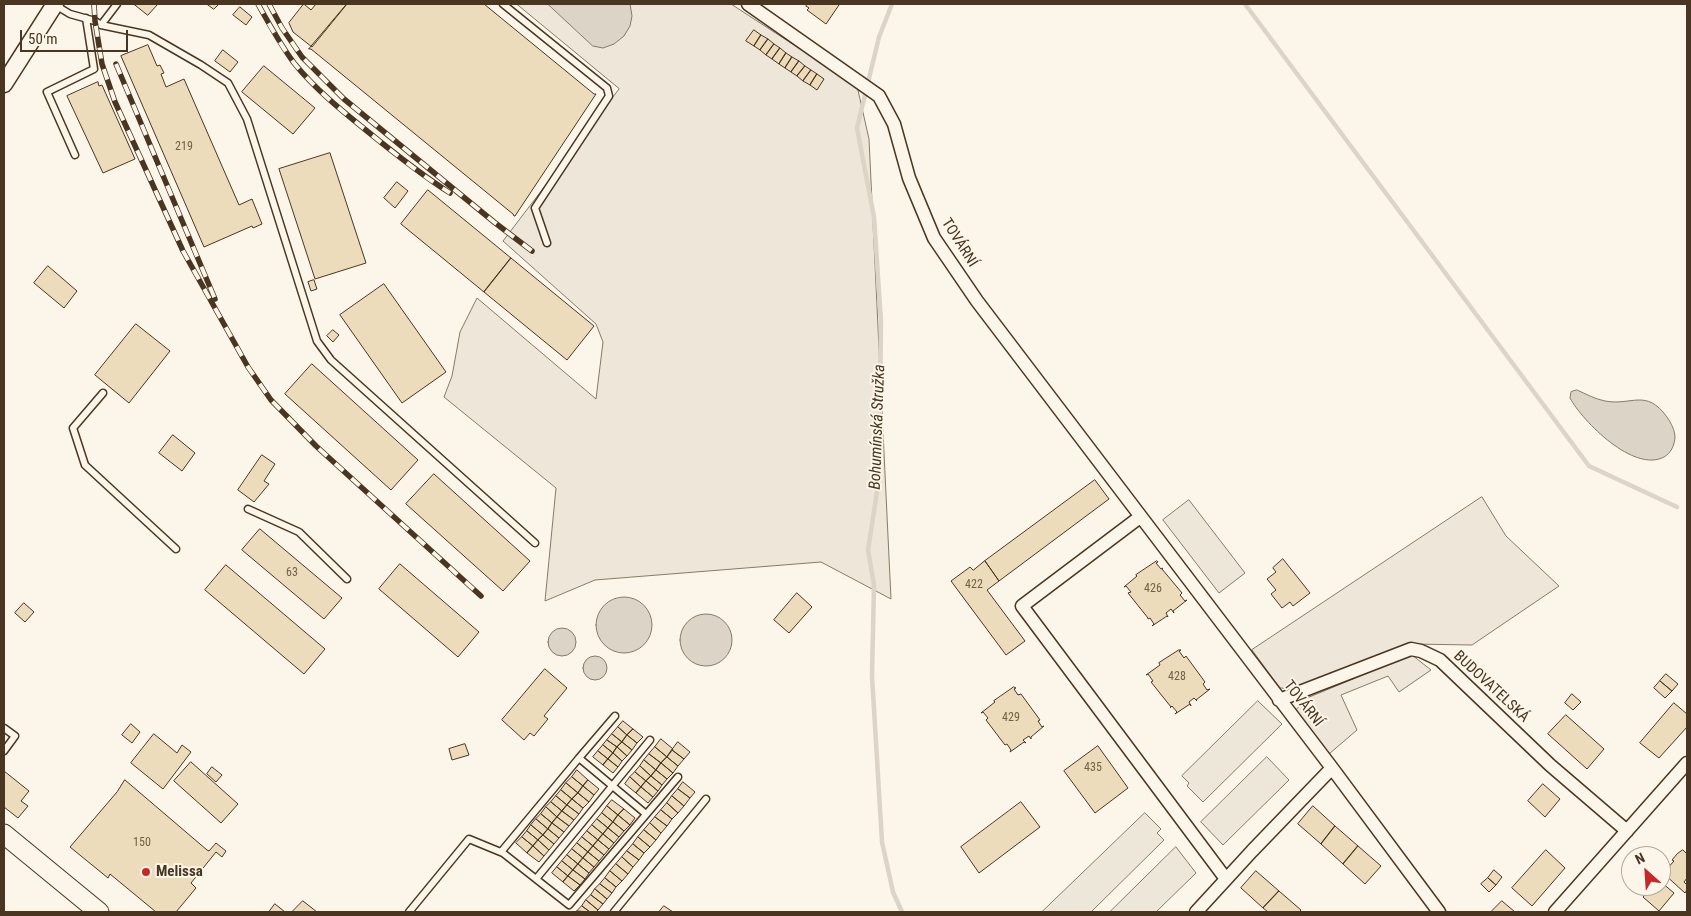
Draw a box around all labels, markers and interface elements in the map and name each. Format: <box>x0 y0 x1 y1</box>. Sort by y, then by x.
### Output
scale bar <box>22 20 130 52</box>
text: 50 m <box>28 30 58 48</box>
house number: 219 <box>175 140 193 154</box>
street label: TOVÁRNÍ <box>937 215 981 271</box>
water label: Bohumínská Stružka <box>866 364 890 490</box>
house number: 63 <box>286 566 298 580</box>
house number: 422 <box>965 578 983 592</box>
house number: 426 <box>1144 582 1162 596</box>
street label: BUDOVATELSKÁ <box>1450 647 1532 727</box>
house number: 428 <box>1168 670 1186 684</box>
street label: TOVÁRNÍ <box>1279 677 1327 731</box>
house number: 429 <box>1002 711 1020 725</box>
house number: 435 <box>1084 761 1102 775</box>
house number: 150 <box>133 836 151 850</box>
north arrow <box>1621 846 1671 896</box>
text: N <box>1632 849 1647 867</box>
place label: Melissa <box>156 863 203 881</box>
marker: Melissa <box>140 866 152 878</box>

